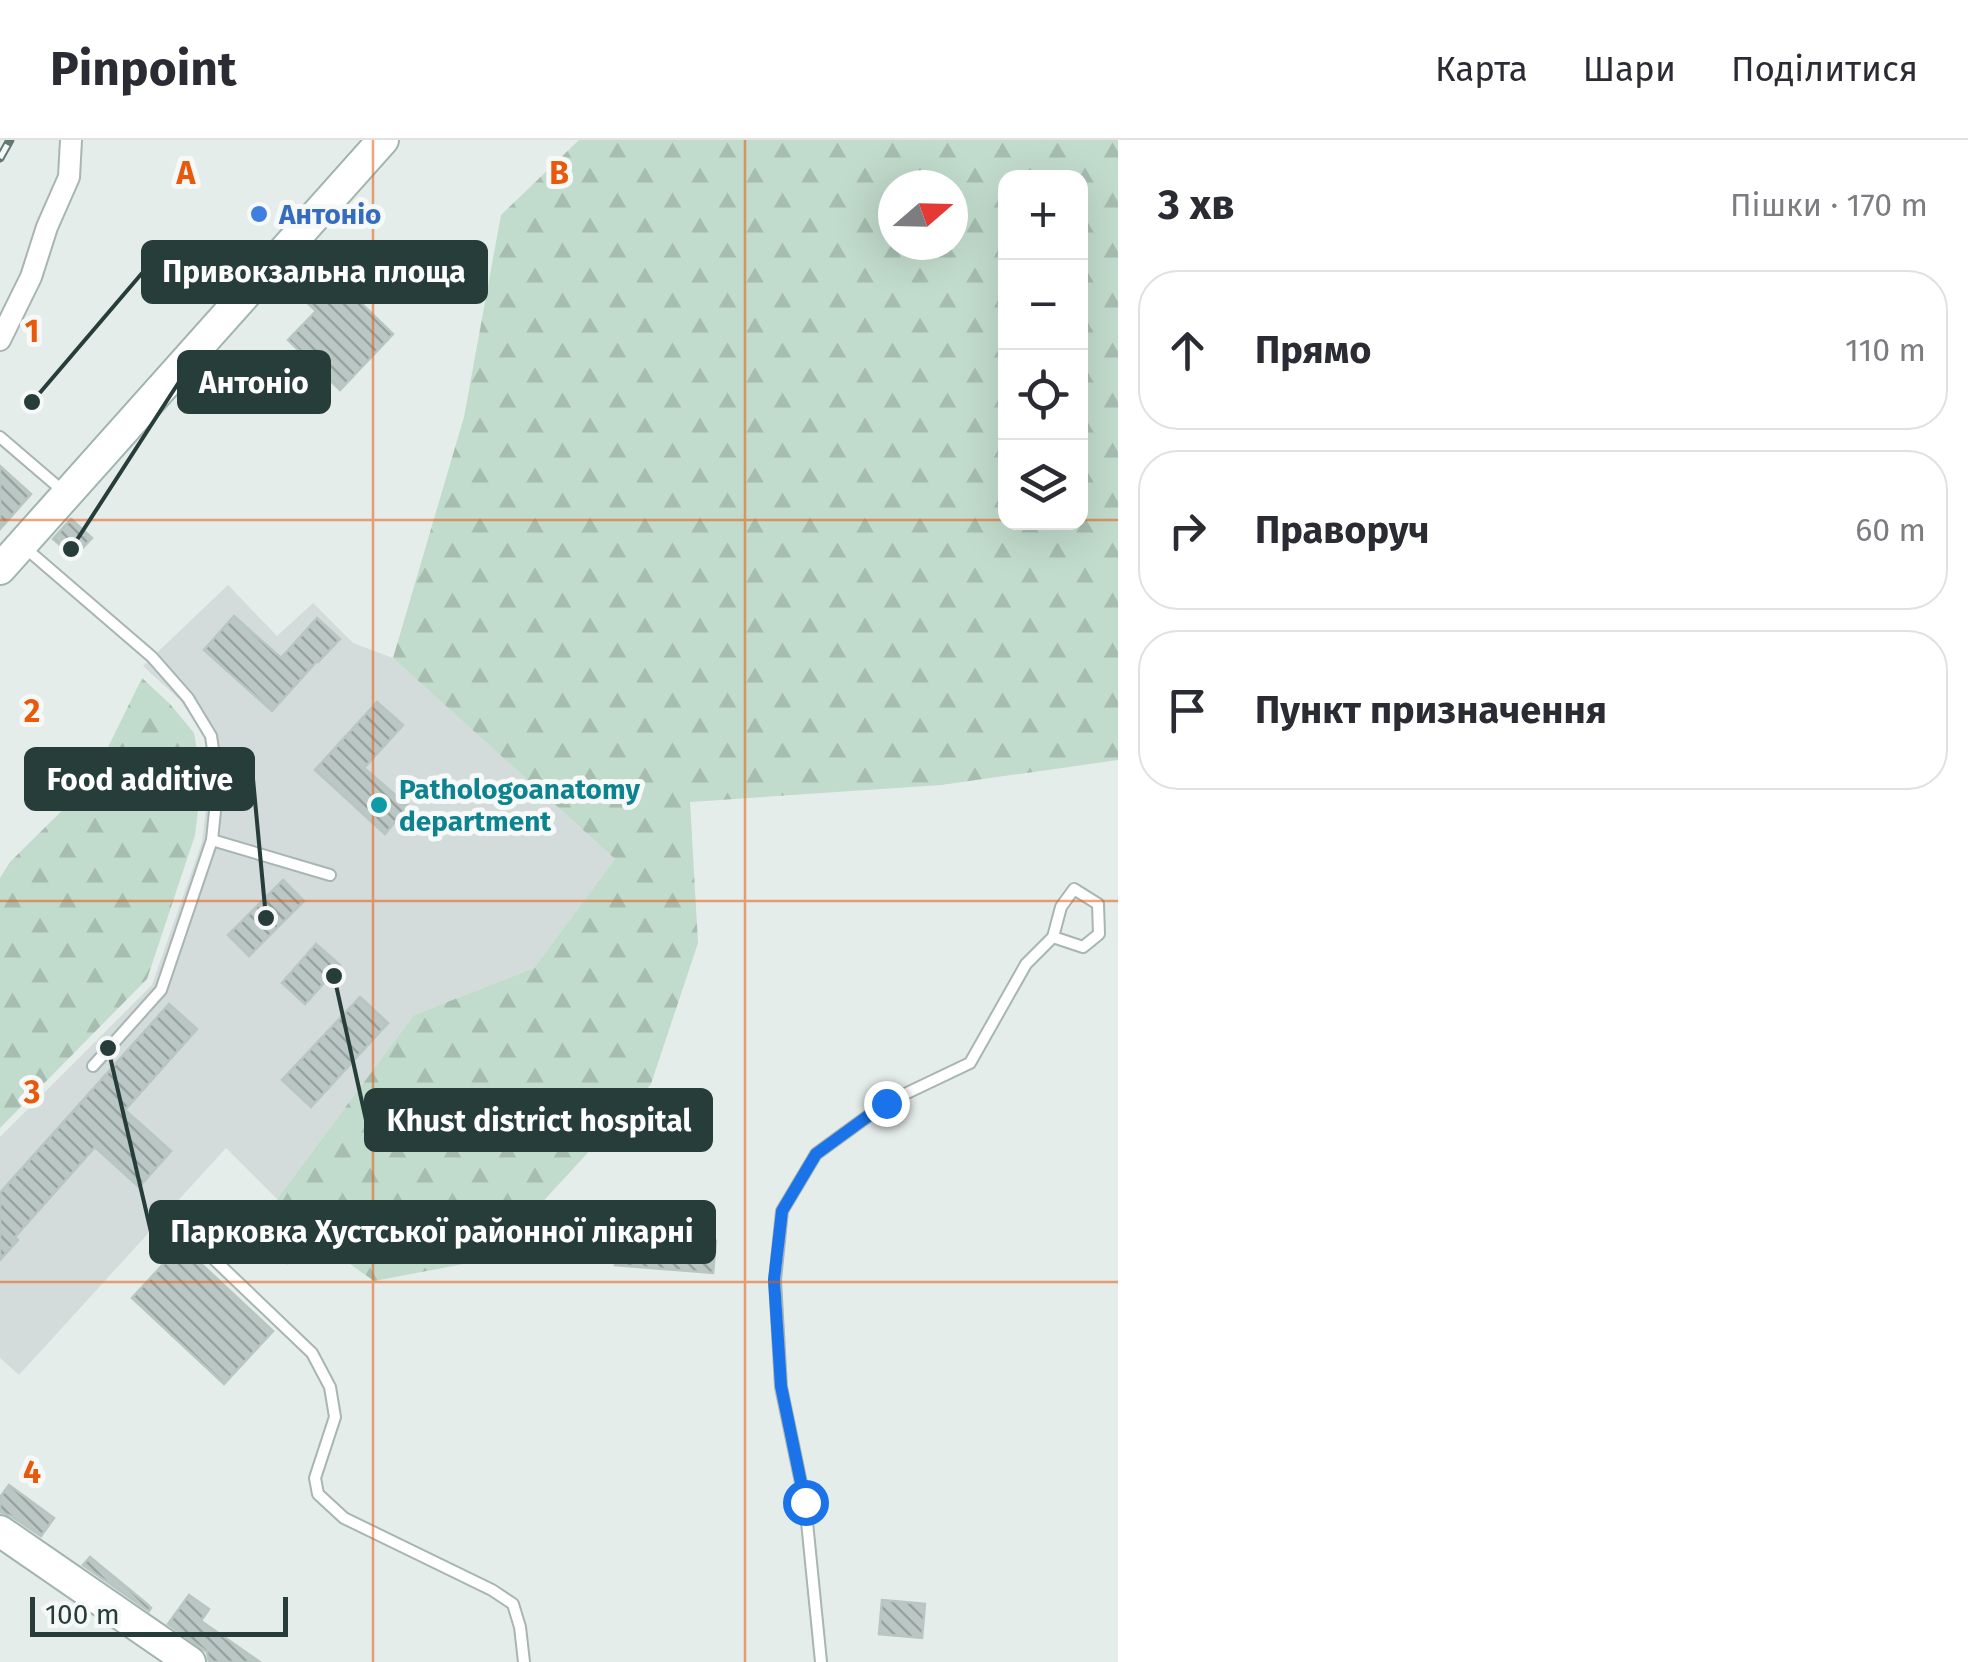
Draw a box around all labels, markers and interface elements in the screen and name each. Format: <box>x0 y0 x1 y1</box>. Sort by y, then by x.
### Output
text: Pinpoint <box>50 40 236 98</box>
text: Карта <box>1435 48 1528 90</box>
text: Шари <box>1583 48 1676 90</box>
text: Поділитися <box>1731 48 1918 90</box>
text: A <box>176 154 197 192</box>
text: B <box>549 154 569 192</box>
north arrow <box>878 170 968 260</box>
map controls <box>998 170 1088 530</box>
button: + <box>998 170 1088 260</box>
text: 3 хв <box>1158 180 1235 230</box>
text: Пішки · 170 m <box>1730 186 1928 224</box>
place label: Антонio <box>278 198 381 231</box>
marker: Антонio <box>248 203 270 225</box>
callout: Привокзальна площа <box>143 242 486 302</box>
text: Привокзальна площа <box>162 254 466 290</box>
button: − <box>998 260 1088 350</box>
text: 1 <box>25 312 39 350</box>
icon: ahead <box>1160 323 1215 378</box>
text: Прямо <box>1255 327 1371 373</box>
text: 110 m <box>1845 331 1926 369</box>
button: locate <box>998 350 1088 440</box>
callout: Антоніо <box>179 352 329 412</box>
text: Антоніо <box>198 365 309 401</box>
button: layers <box>998 440 1088 530</box>
icon: right <box>1160 503 1215 558</box>
text: Праворуч <box>1255 507 1429 553</box>
text: 60 m <box>1855 511 1926 549</box>
icon: arrive <box>1160 683 1215 738</box>
text: Пункт призначення <box>1255 687 1607 733</box>
text: 2 <box>24 692 40 730</box>
callout: Food additive <box>26 749 253 809</box>
text: Food additive <box>47 762 233 798</box>
place label: Pathologoanatomy department <box>399 773 640 838</box>
marker: Pathologoanatomy department <box>368 794 390 816</box>
text: 3 <box>23 1073 40 1111</box>
route end <box>864 1081 910 1127</box>
callout: Khust district hospital <box>366 1090 711 1150</box>
text: Khust district hospital <box>387 1103 691 1139</box>
callout: Парковка Хустської районної лікарні <box>151 1202 714 1262</box>
text: Парковка Хустської районної лікарні <box>171 1214 693 1250</box>
text: 4 <box>23 1453 41 1491</box>
route start <box>783 1480 829 1526</box>
scale bar <box>30 1592 288 1636</box>
text: 100 m <box>45 1598 120 1631</box>

